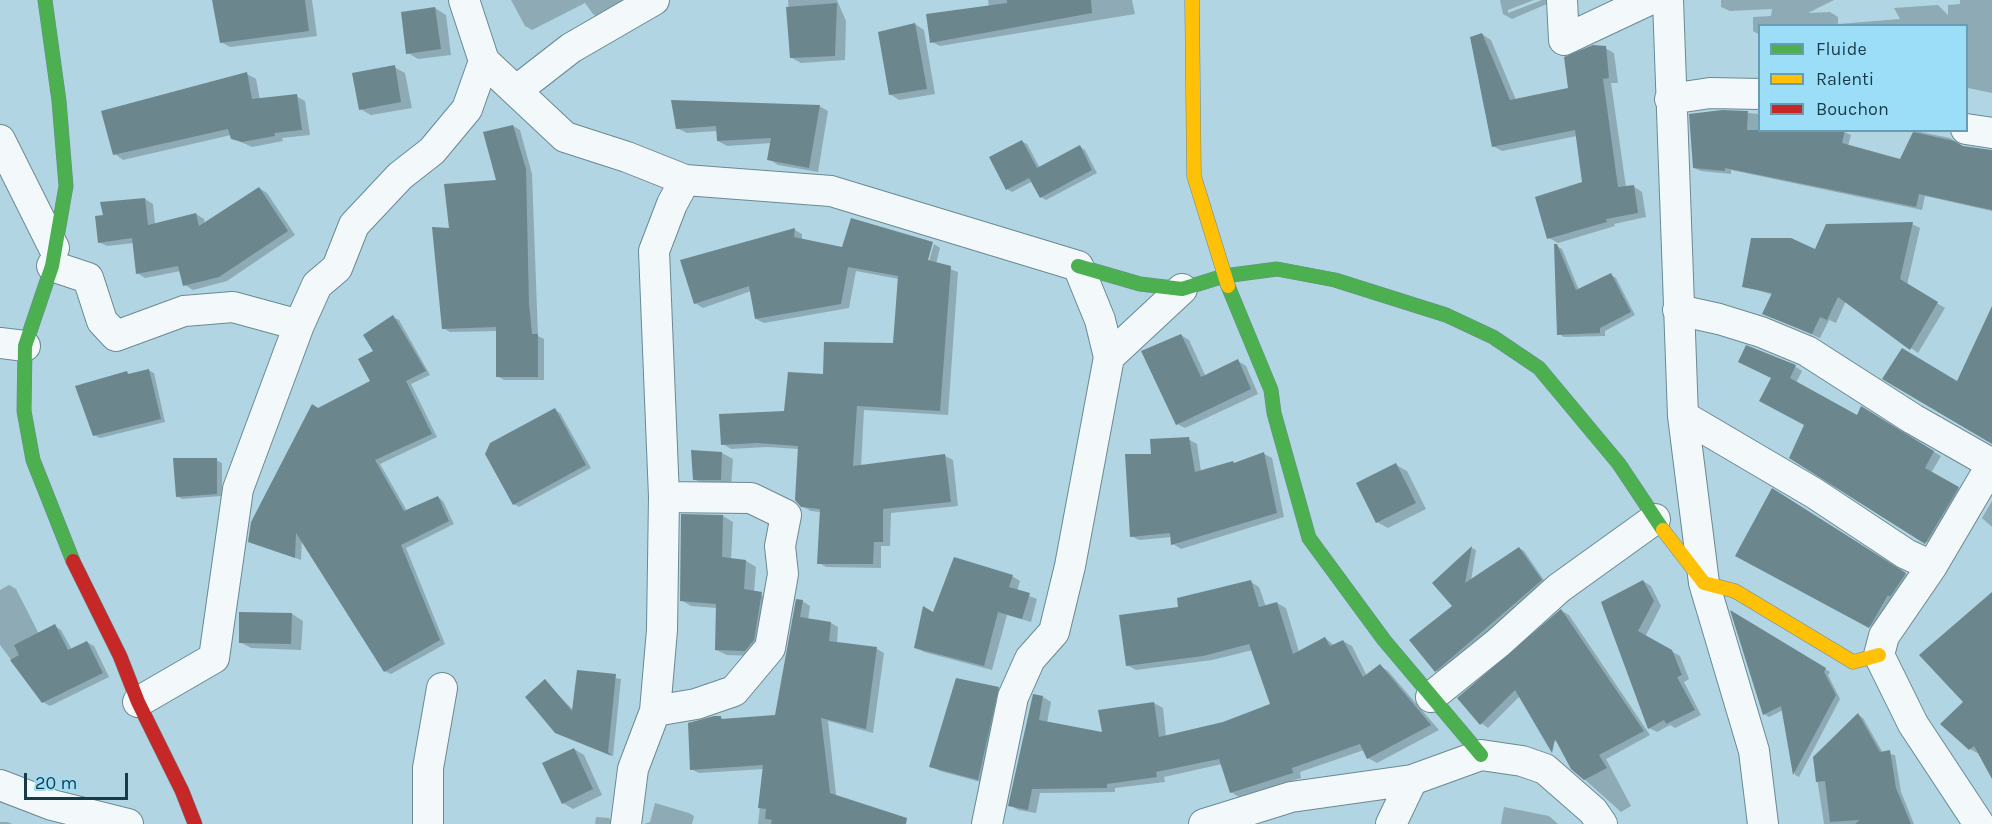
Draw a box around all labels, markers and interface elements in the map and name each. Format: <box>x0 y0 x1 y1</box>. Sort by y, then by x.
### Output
legend <box>1758 24 1968 132</box>
text: Fluide <box>1816 38 1867 60</box>
text: Ralenti <box>1816 68 1874 90</box>
text: Bouchon <box>1816 98 1889 120</box>
scale bar <box>27 761 130 799</box>
text: 20 m <box>35 772 77 794</box>

